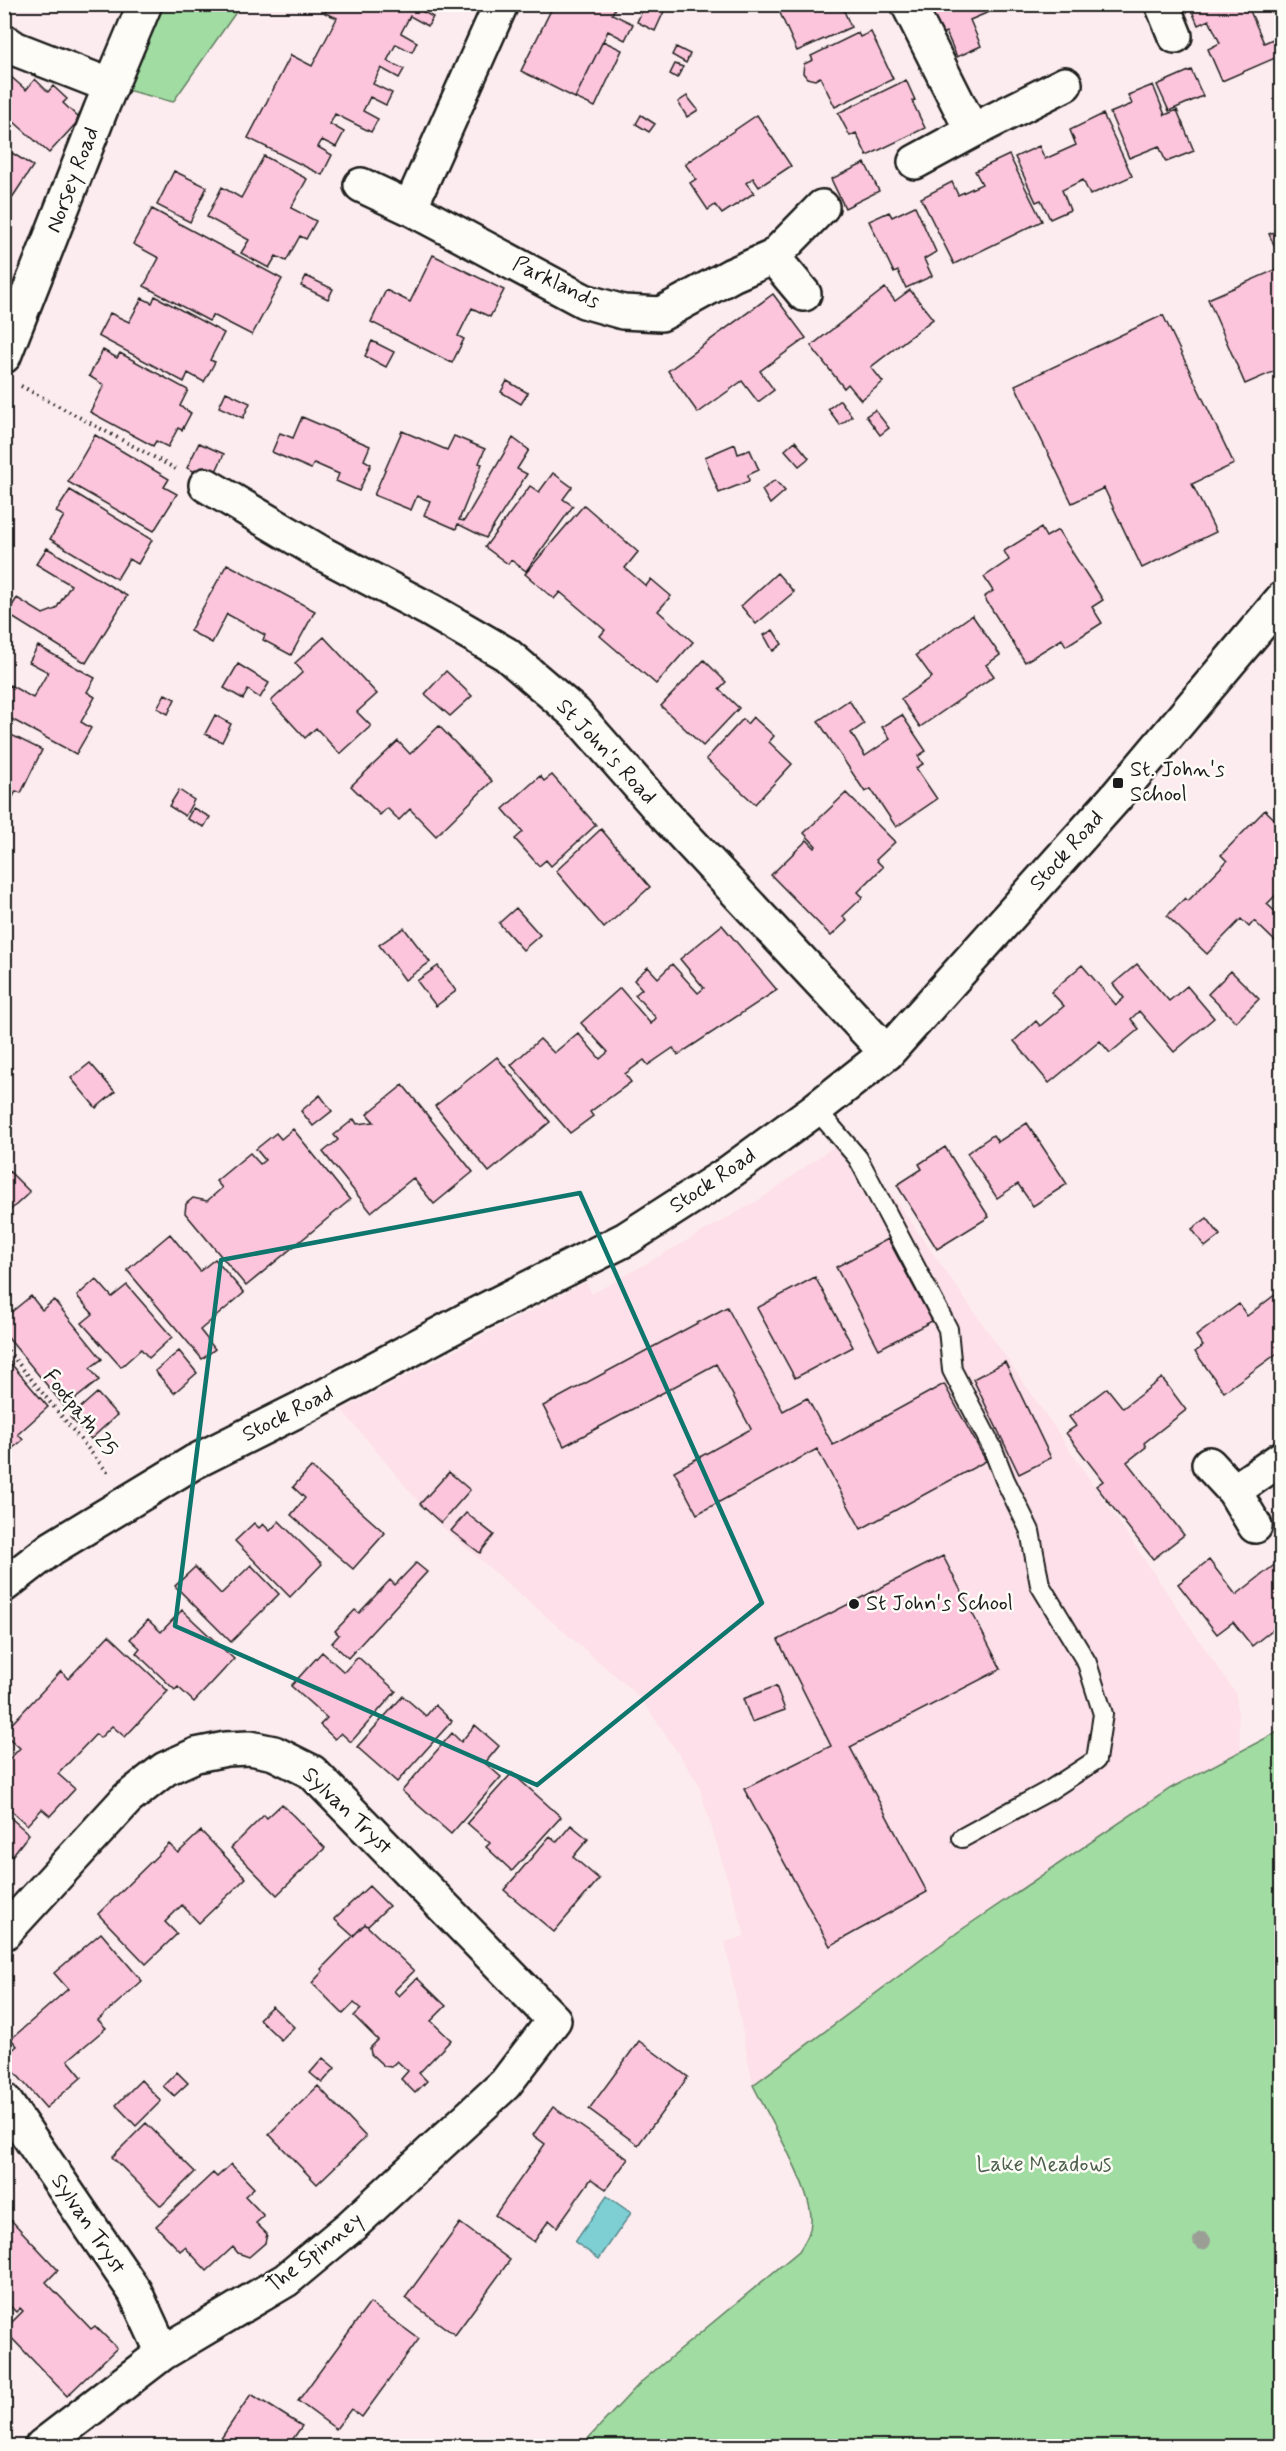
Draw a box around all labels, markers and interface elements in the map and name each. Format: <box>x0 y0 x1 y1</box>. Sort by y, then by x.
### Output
street label: Norsey Road <box>40 123 106 237</box>
street label: Parklands <box>508 250 604 316</box>
street label: St John's Road <box>550 693 662 811</box>
place label: St. John's School <box>1130 756 1225 809</box>
marker: St. John's School <box>1111 776 1125 790</box>
street label: Stock Road <box>1024 805 1110 897</box>
street label: Stock Road <box>664 1142 762 1220</box>
street label: Footpath 25 <box>36 1364 124 1462</box>
street label: Stock Road <box>238 1379 338 1449</box>
place label: St John's School <box>866 1590 1013 1618</box>
marker: St John's School <box>847 1597 861 1611</box>
street label: Sylvan Tryst <box>296 1761 398 1861</box>
park label: Lake Meadows <box>977 2151 1112 2179</box>
street label: Sylvan Tryst <box>44 2169 132 2279</box>
street label: The Spinney <box>261 2206 369 2300</box>

